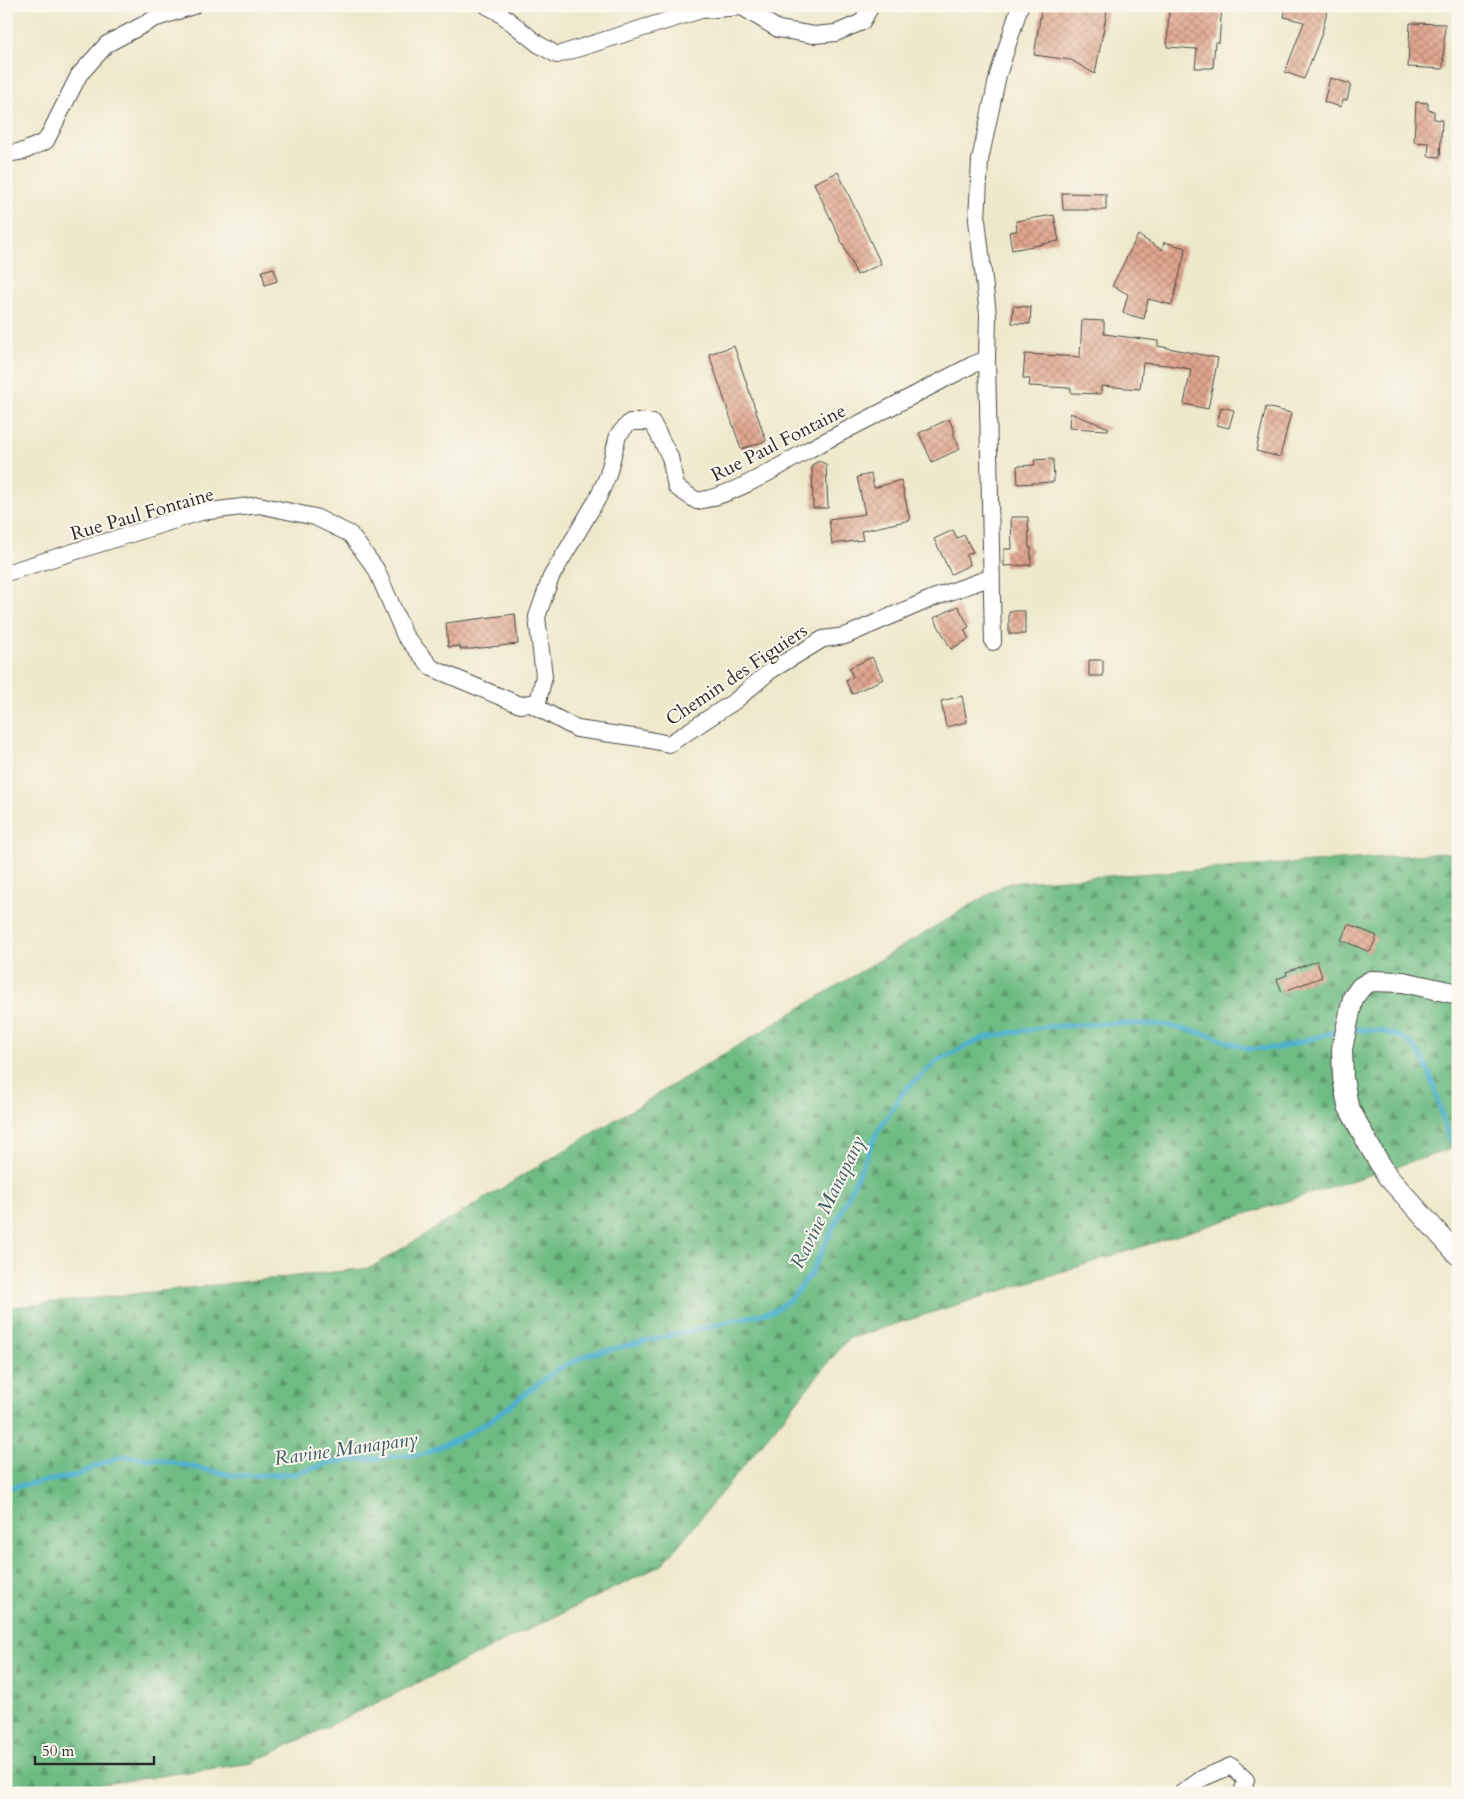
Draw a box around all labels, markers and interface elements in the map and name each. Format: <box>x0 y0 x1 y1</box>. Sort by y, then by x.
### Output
street label: Rue Paul Fontaine <box>707 398 850 488</box>
street label: Rue Paul Fontaine <box>68 481 217 547</box>
street label: Chemin des Figuiers <box>661 618 812 732</box>
water label: Ravine Manapany <box>784 1131 871 1273</box>
water label: Ravine Manapany <box>273 1425 420 1472</box>
scale bar <box>35 1734 154 1766</box>
text: 50 m <box>42 1741 74 1761</box>

